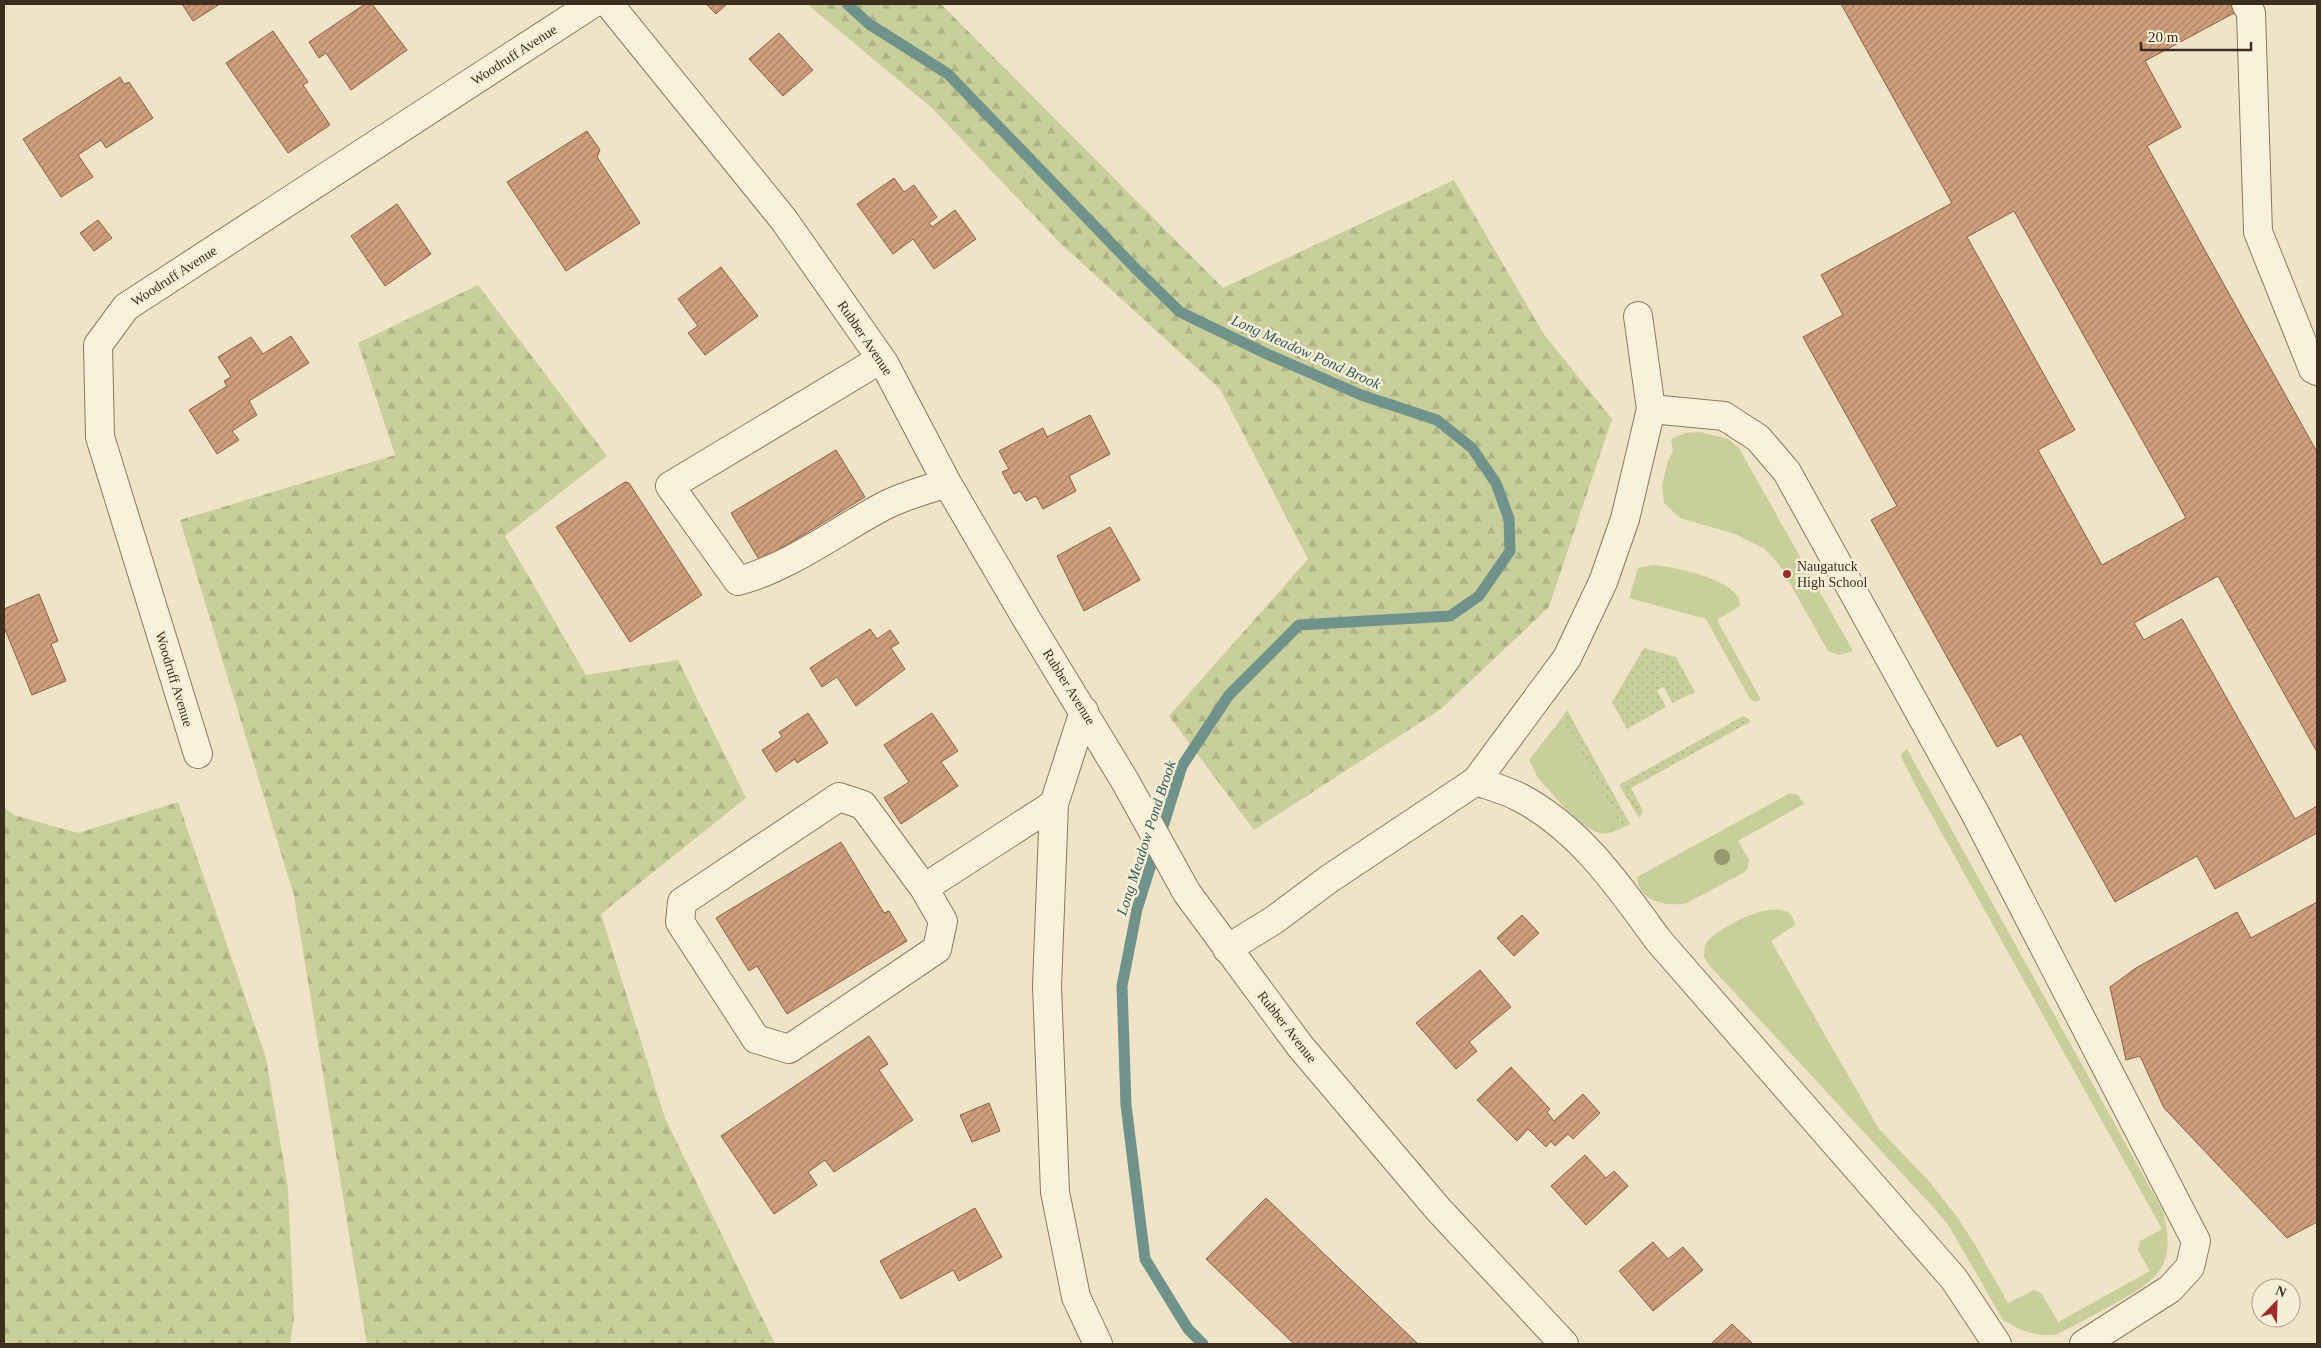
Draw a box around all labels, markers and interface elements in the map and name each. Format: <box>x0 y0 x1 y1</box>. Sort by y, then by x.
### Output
scale bar <box>2141 20 2251 52</box>
street label: Woodruff Avenue <box>468 22 560 88</box>
text: 20 m <box>2148 29 2179 45</box>
street label: Woodruff Avenue <box>128 243 220 309</box>
street label: Rubber Avenue <box>835 298 895 378</box>
water label: Long Meadow Pond Brook <box>1228 311 1383 392</box>
place label: Naugatuck High School <box>1797 559 1868 590</box>
marker: Naugatuck High School <box>1781 568 1793 580</box>
street label: Woodruff Avenue <box>152 629 196 729</box>
street label: Rubber Avenue <box>1040 646 1098 728</box>
water label: Long Meadow Pond Brook <box>1113 758 1179 918</box>
street label: Rubber Avenue <box>1254 988 1320 1066</box>
north arrow <box>2251 1278 2301 1328</box>
text: N <box>2273 1283 2288 1300</box>

